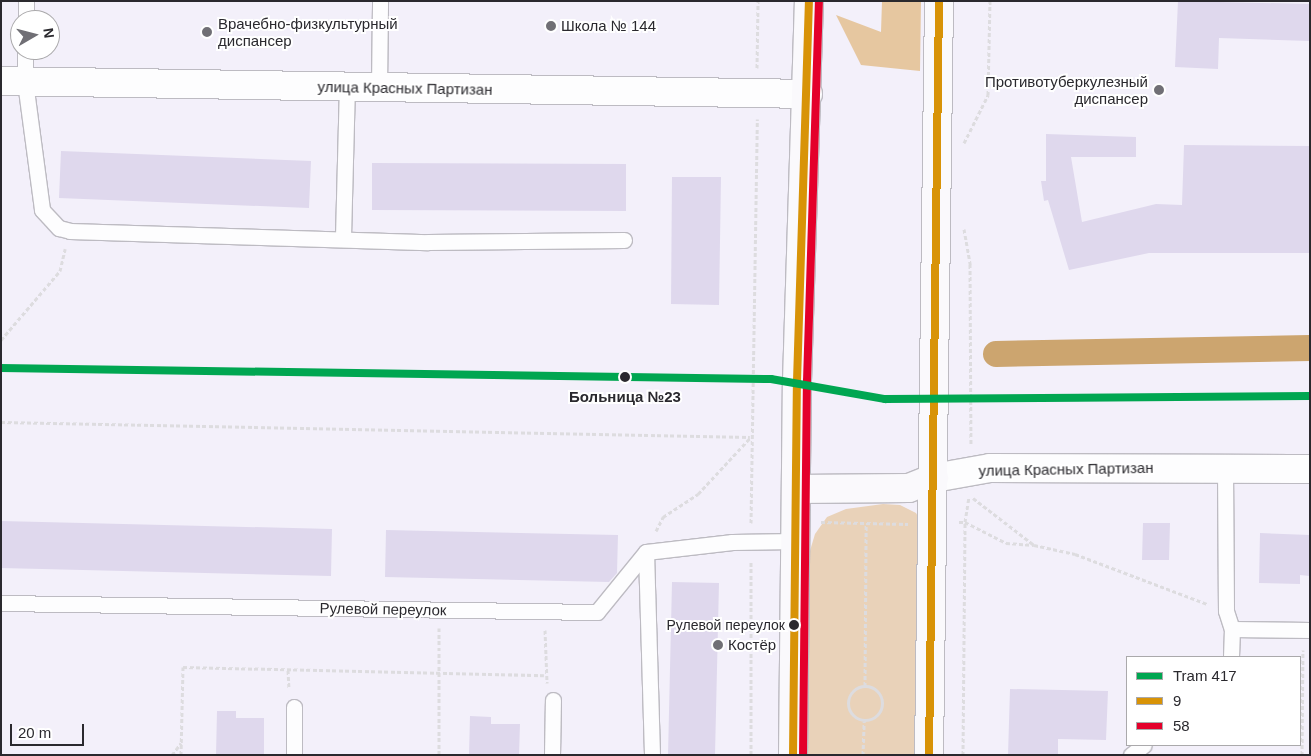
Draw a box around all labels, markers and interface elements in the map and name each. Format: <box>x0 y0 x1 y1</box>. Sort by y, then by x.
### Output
north arrow <box>10 10 60 60</box>
place label: Врачебно-физкультурный диспансер <box>218 14 398 49</box>
place label: Школа № 144 <box>561 17 656 35</box>
marker: Школа № 144 <box>545 20 557 32</box>
marker: Врачебно-физкультурный диспансер <box>200 25 214 39</box>
text: N <box>40 27 57 39</box>
place label: Противотуберкулезный диспансер <box>985 72 1148 107</box>
street label: улица Красных Партизан <box>317 77 493 99</box>
marker: Противотуберкулезный диспансер <box>1152 83 1166 97</box>
marker: Больница №23 <box>616 368 634 386</box>
place label: Больница №23 <box>569 388 681 406</box>
street label: улица Красных Партизан <box>978 458 1154 480</box>
street label: Рулевой переулок <box>319 599 447 619</box>
place label: Рулевой переулок <box>667 617 785 633</box>
marker: Рулевой переулок <box>789 620 799 630</box>
place label: Костёр <box>728 636 776 654</box>
marker: Костёр <box>712 639 724 651</box>
legend <box>1126 656 1301 746</box>
text: Tram 417 <box>1173 667 1237 684</box>
text: 9 <box>1173 692 1181 709</box>
scale bar <box>12 714 86 746</box>
text: 58 <box>1173 717 1190 734</box>
text: 20 m <box>18 724 51 741</box>

